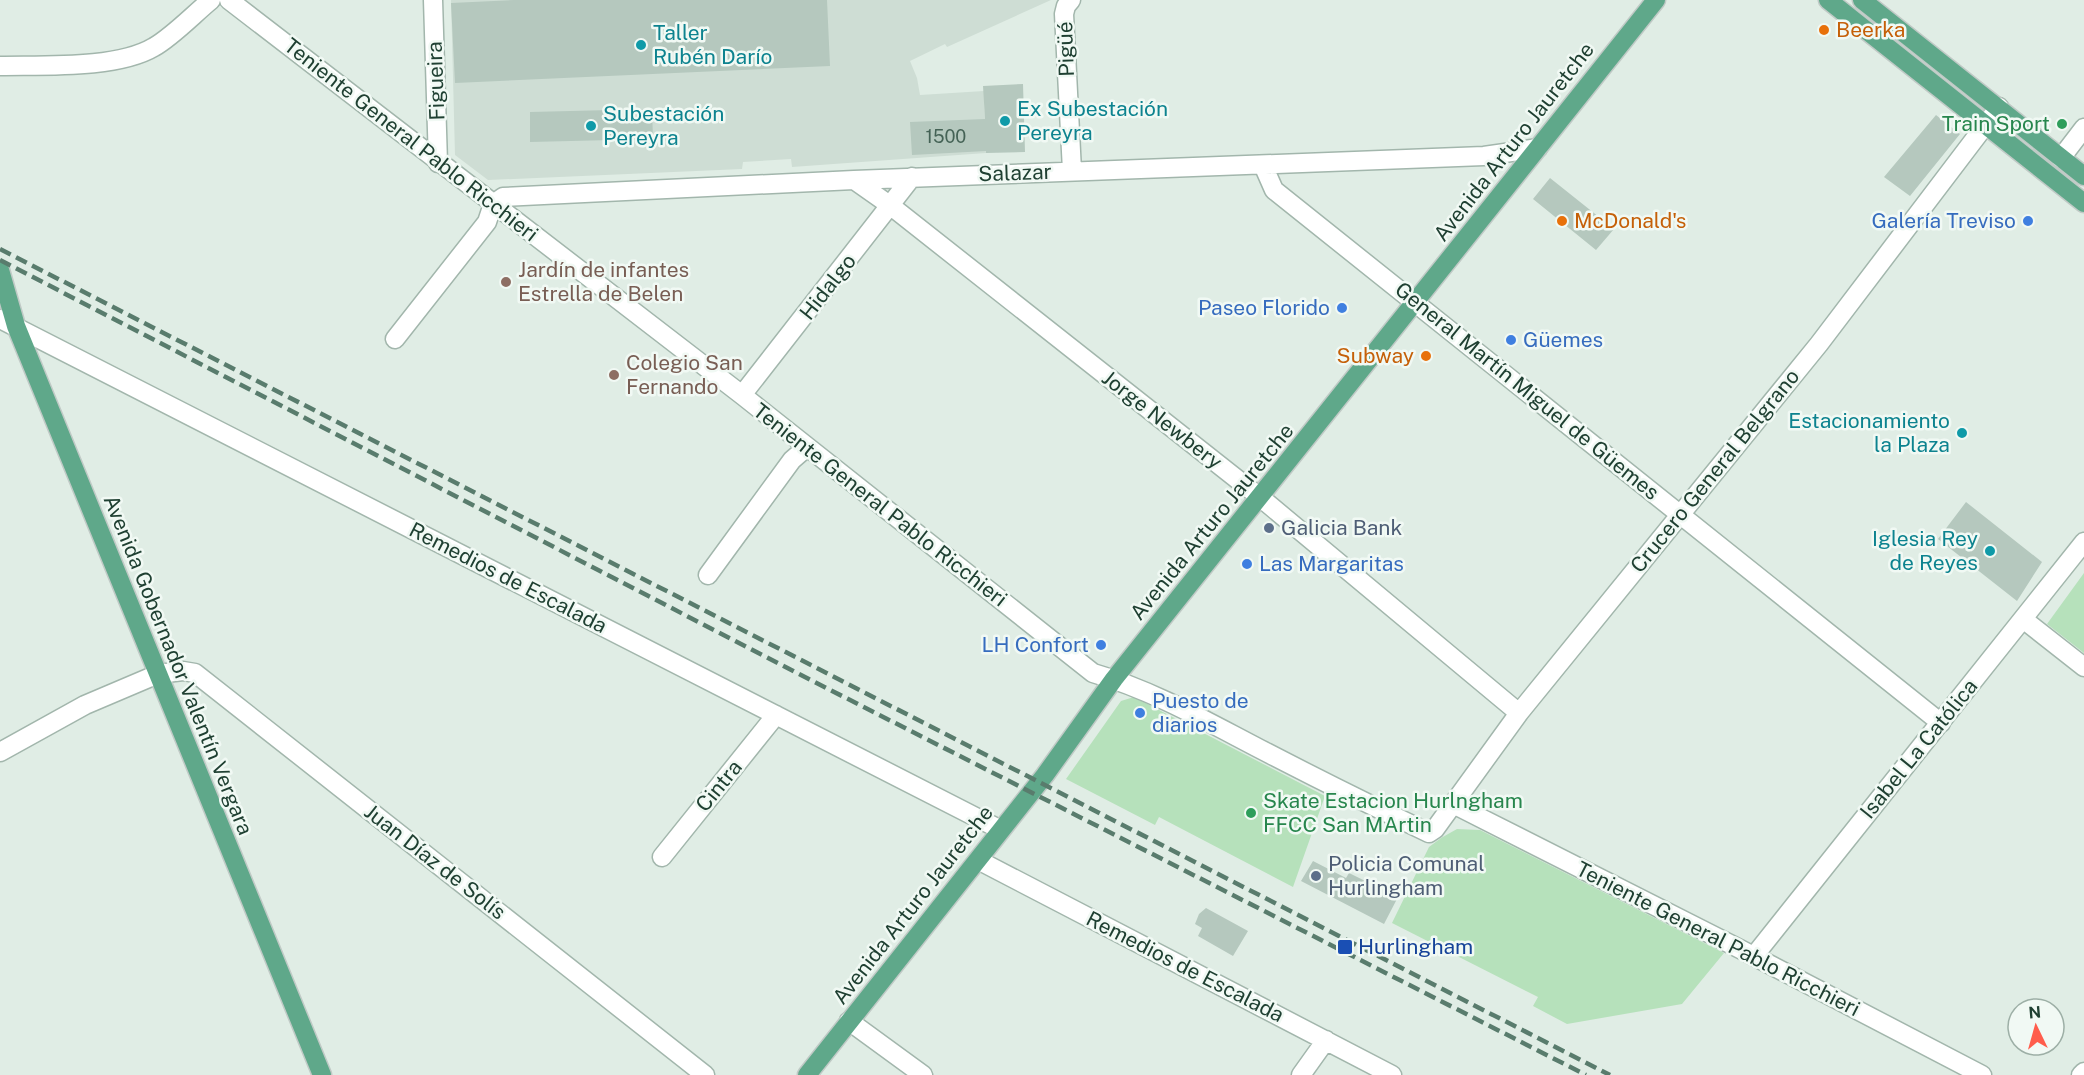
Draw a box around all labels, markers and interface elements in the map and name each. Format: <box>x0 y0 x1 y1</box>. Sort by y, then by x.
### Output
place label: Beerka <box>1836 17 1905 42</box>
place label: Taller Rubén Darío <box>653 20 772 69</box>
street label: Pigüé <box>1052 21 1079 77</box>
marker: Beerka <box>1817 23 1831 37</box>
street label: Teniente General Pablo Ricchieri <box>279 33 543 246</box>
street label: Avenida Arturo Jauretche <box>1428 37 1599 246</box>
marker: Taller Rubén Darío <box>634 38 648 52</box>
street label: Figueira <box>422 41 449 121</box>
place label: Ex Subestación Pereyra <box>1017 96 1168 145</box>
place label: Subestación Pereyra <box>603 101 724 150</box>
place label: Train Sport <box>1942 111 2050 136</box>
marker: Ex Subestación Pereyra <box>998 114 1012 128</box>
marker: Train Sport <box>2055 117 2069 131</box>
marker: Subestación Pereyra <box>584 119 598 133</box>
house number: 1500 <box>926 126 966 147</box>
street label: Salazar <box>978 159 1052 186</box>
place label: McDonald's <box>1574 208 1686 233</box>
place label: Galería Treviso <box>1871 208 2016 233</box>
marker: McDonald's <box>1555 214 1569 228</box>
marker: Galería Treviso <box>2021 214 2035 228</box>
street label: Hidalgo <box>794 249 861 325</box>
place label: Jardín de infantes Estrella de Belen <box>518 257 689 306</box>
marker: Jardín de infantes Estrella de Belen <box>499 275 513 289</box>
street label: General Martín Miguel de Güemes <box>1390 276 1664 505</box>
place label: Paseo Florido <box>1198 295 1330 320</box>
marker: Paseo Florido <box>1335 301 1349 315</box>
place label: Güemes <box>1523 327 1603 352</box>
marker: Güemes <box>1504 333 1518 347</box>
place label: Subway <box>1337 343 1414 368</box>
marker: Subway <box>1419 349 1433 363</box>
place label: Colegio San Fernando <box>626 350 743 399</box>
street label: Crucero General Belgrano <box>1625 364 1804 577</box>
street label: Jorge Newbery <box>1097 365 1227 474</box>
marker: Colegio San Fernando <box>607 368 621 382</box>
street label: Teniente General Pablo Ricchieri <box>748 398 1012 611</box>
place label: Estacionamiento la Plaza <box>1788 408 1950 457</box>
street label: Avenida Arturo Jauretche <box>1125 419 1299 625</box>
marker: Estacionamiento la Plaza <box>1955 426 1969 440</box>
street label: Avenida Gobernador Valentín Vergara <box>99 491 258 838</box>
place label: Galicia Bank <box>1281 515 1402 540</box>
street label: Remedios de Escalada <box>405 517 611 638</box>
marker: Galicia Bank <box>1262 521 1276 535</box>
place label: Iglesia Rey de Reyes <box>1872 526 1978 575</box>
marker: Iglesia Rey de Reyes <box>1983 544 1997 558</box>
place label: Las Margaritas <box>1259 551 1404 576</box>
marker: Las Margaritas <box>1240 557 1254 571</box>
place label: LH Confort <box>981 632 1089 657</box>
marker: LH Confort <box>1094 638 1108 652</box>
street label: Isabel La Católica <box>1855 674 1983 823</box>
place label: Puesto de diarios <box>1152 688 1249 737</box>
marker: Puesto de diarios <box>1133 706 1147 720</box>
street label: Cintra <box>690 755 747 817</box>
place label: Skate Estacion Hurlngham FFCC San MArtin <box>1263 788 1523 837</box>
street label: Juan Díaz de Solís <box>360 799 511 925</box>
street label: Avenida Arturo Jauretche <box>827 800 998 1009</box>
marker: Skate Estacion Hurlngham FFCC San MArtin <box>1244 806 1258 820</box>
place label: Policia Comunal Hurlingham <box>1328 851 1485 900</box>
street label: Teniente General Pablo Ricchieri <box>1572 856 1864 1021</box>
marker: Policia Comunal Hurlingham <box>1309 869 1323 883</box>
street label: Remedios de Escalada <box>1082 906 1288 1027</box>
place label: Hurlingham <box>1358 934 1473 959</box>
marker: Hurlingham <box>1336 938 1354 956</box>
north arrow <box>2006 997 2066 1057</box>
text: N <box>2028 1003 2042 1023</box>

